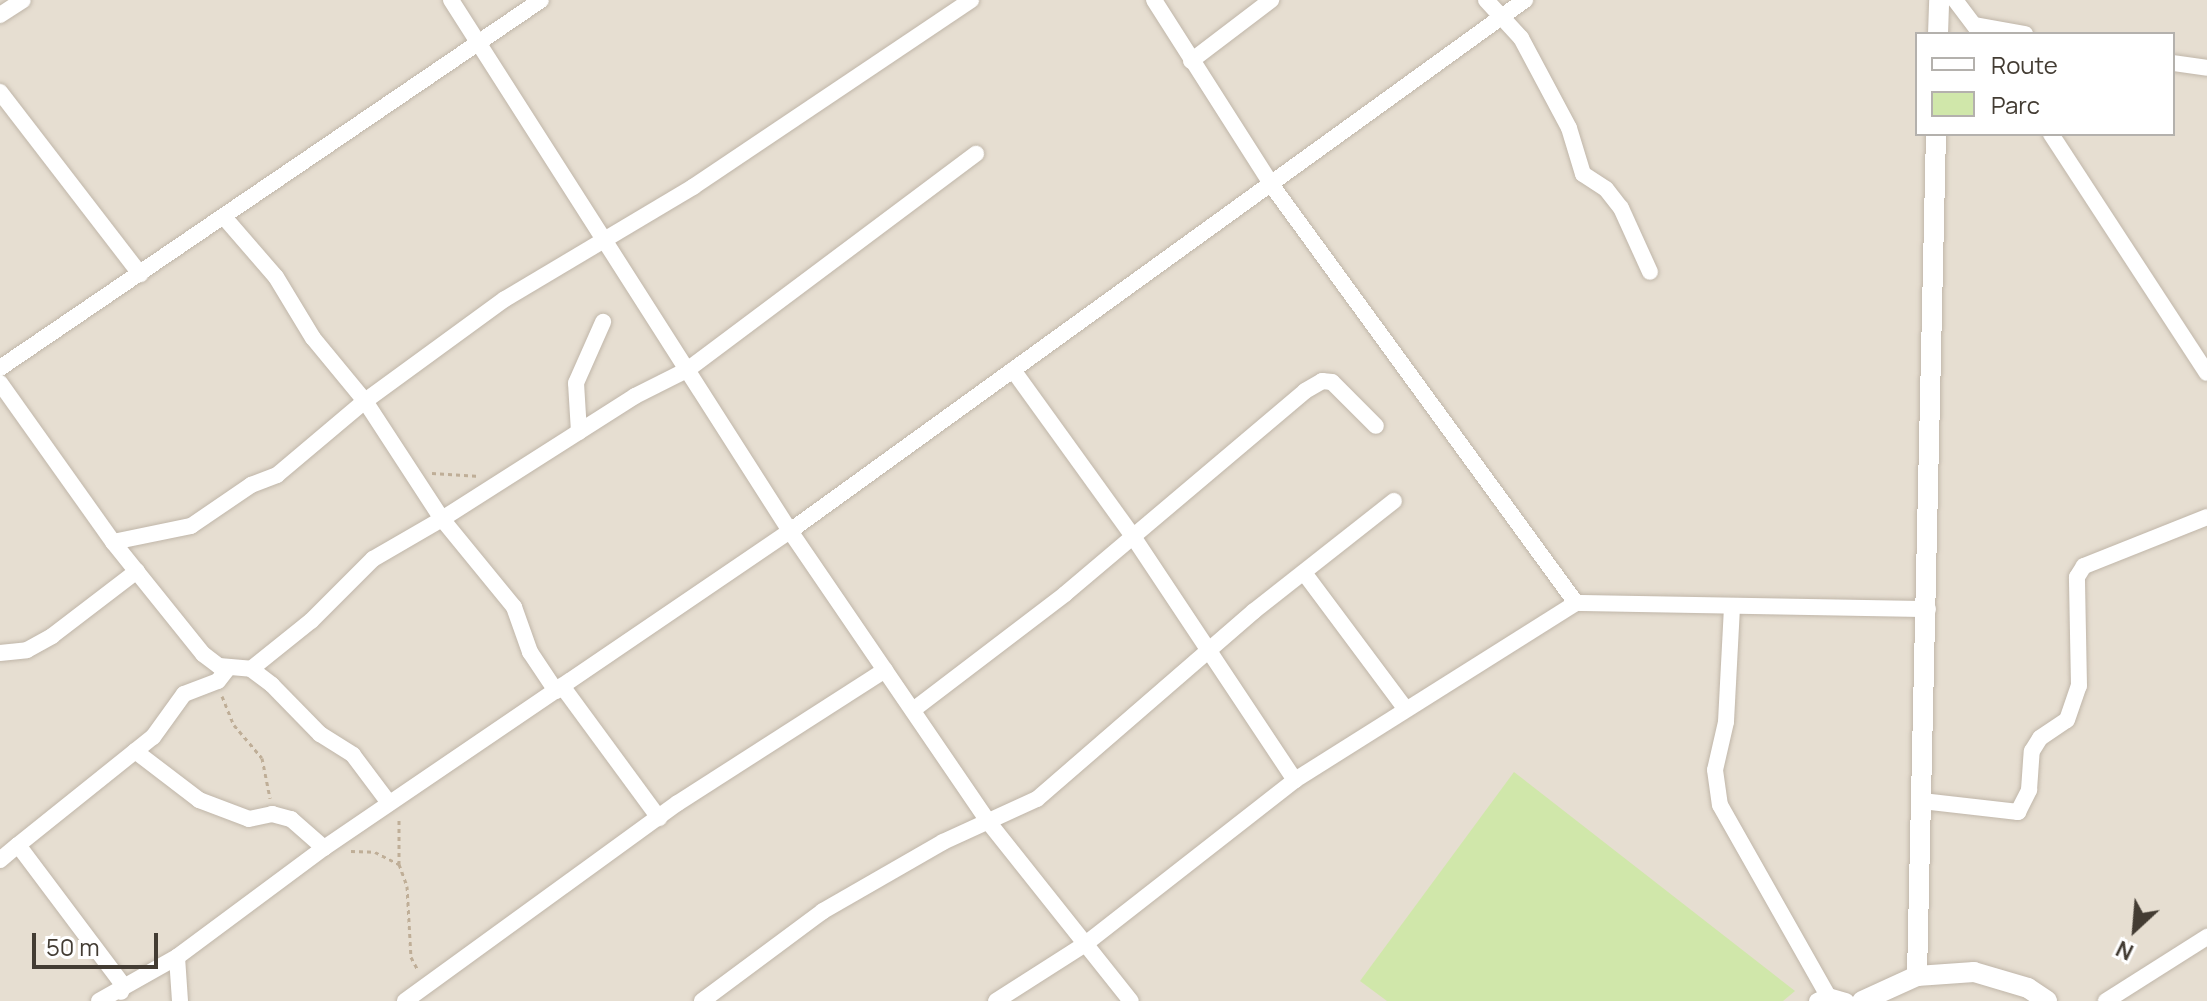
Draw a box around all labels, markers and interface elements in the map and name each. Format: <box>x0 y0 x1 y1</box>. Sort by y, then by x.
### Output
legend <box>1915 32 2175 136</box>
text: Route <box>1991 48 2058 81</box>
text: Parc <box>1991 88 2040 121</box>
north arrow <box>2095 889 2175 969</box>
scale bar <box>36 917 162 967</box>
text: 50 m <box>46 930 100 963</box>
text: N <box>2111 934 2138 968</box>

